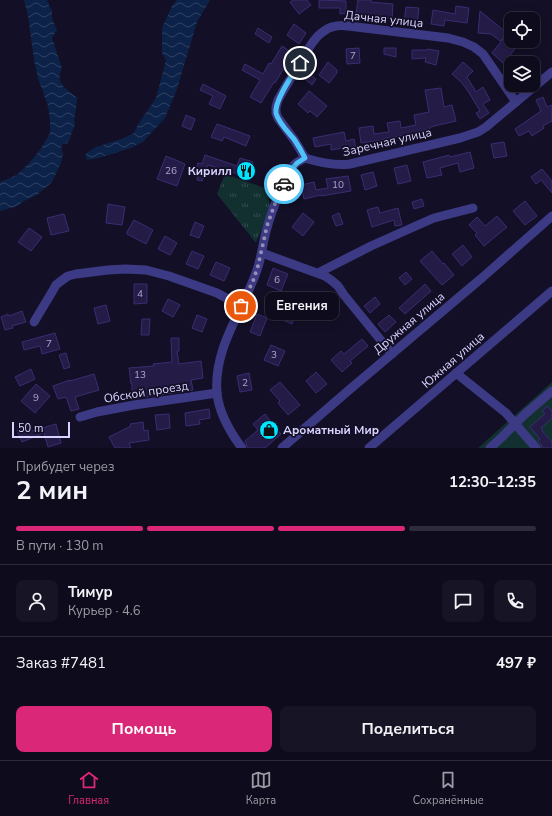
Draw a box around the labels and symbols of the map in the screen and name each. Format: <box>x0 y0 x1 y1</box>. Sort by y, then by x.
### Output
street label: Дачная улица <box>344 7 424 31</box>
pin <box>283 46 317 80</box>
house number: 7 <box>350 49 356 63</box>
street label: Заречная улица <box>341 124 433 160</box>
restaurant icon: Кирилл <box>235 160 257 182</box>
place label: Кирилл <box>188 163 232 179</box>
house number: 26 <box>165 164 177 178</box>
courier <box>264 164 304 204</box>
house number: 10 <box>332 178 344 192</box>
house number: 6 <box>274 273 280 287</box>
house number: 4 <box>137 287 143 301</box>
street label: Дружная улица <box>370 288 448 358</box>
pin <box>224 289 258 323</box>
callout: Евгения <box>265 292 339 320</box>
street label: Южная улица <box>418 328 488 392</box>
house number: 7 <box>46 337 52 351</box>
house number: 3 <box>271 348 277 362</box>
house number: 13 <box>134 368 146 382</box>
house number: 2 <box>242 376 248 390</box>
street label: Обской проезд <box>103 377 189 407</box>
house number: 9 <box>33 391 39 405</box>
shop icon: Ароматный Мир <box>258 419 280 441</box>
scale bar <box>12 420 70 439</box>
place label: Ароматный Мир <box>283 422 379 438</box>

